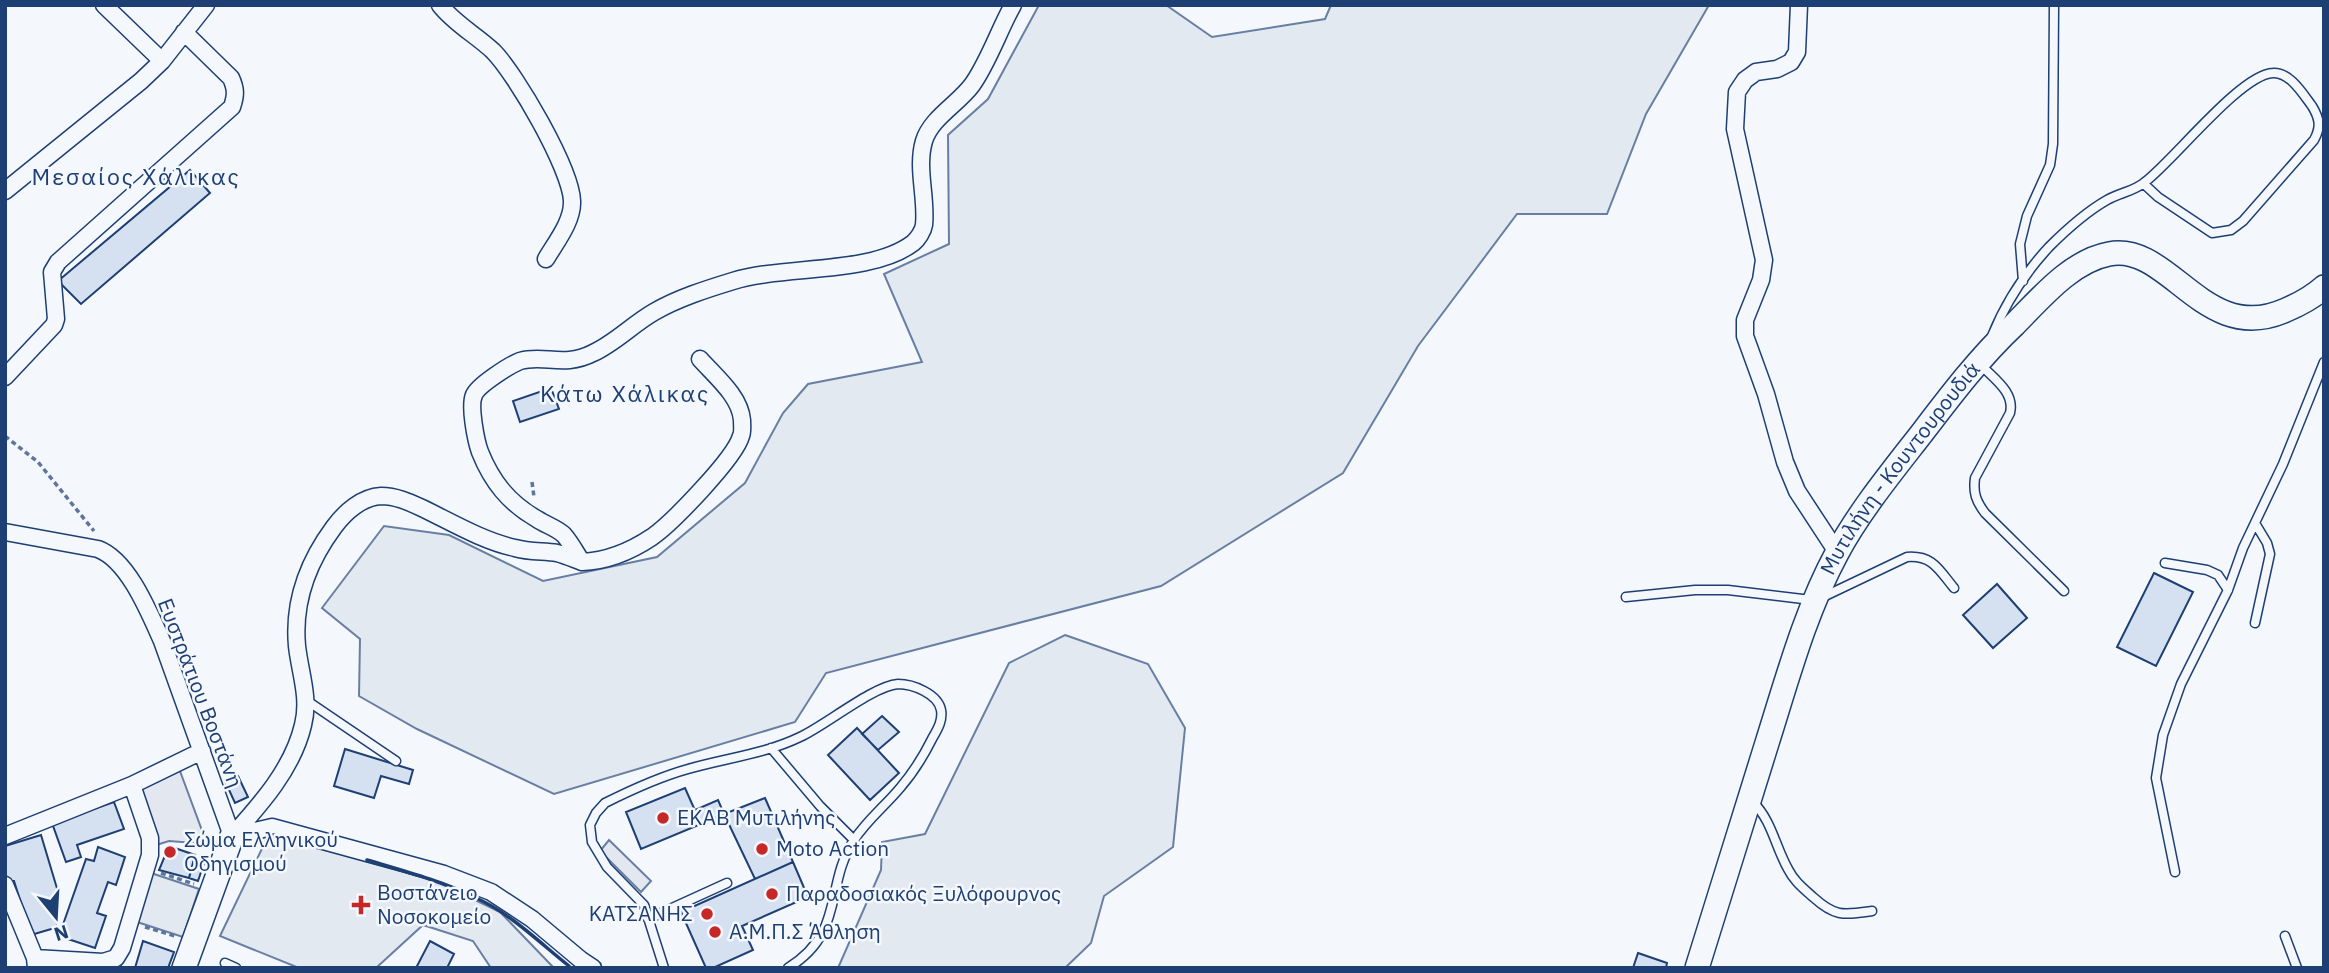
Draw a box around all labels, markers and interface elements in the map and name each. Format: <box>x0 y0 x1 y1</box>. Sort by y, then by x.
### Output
district label: Μεσαίος Χάλικας <box>31 161 241 191</box>
street label: Μυτιλήνη - Κουντουρουδιά <box>1813 355 1986 579</box>
district label: Κάτω Χάλικας <box>540 378 710 408</box>
street label: Ευστράτιου Βοστάνη <box>152 594 250 791</box>
place label: ΕΚΑΒ Μυτιλήνης <box>677 803 835 831</box>
marker: ΕΚΑΒ Μυτιλήνης <box>655 810 671 826</box>
place label: Σώμα Ελληνικού Οδηγισμού <box>184 825 338 877</box>
place label: Moto Action <box>776 834 889 862</box>
marker: Moto Action <box>754 841 770 857</box>
marker: Σώμα Ελληνικού Οδηγισμού <box>162 844 178 860</box>
place label: Βοστάνειο Νοσοκομείο <box>377 878 491 930</box>
place label: Παραδοσιακός Ξυλόφουρνος <box>786 879 1061 907</box>
north arrow <box>21 882 91 952</box>
marker: Παραδοσιακός Ξυλόφουρνος <box>764 886 780 902</box>
marker: Βοστάνειο Νοσοκομείο <box>351 895 371 915</box>
place label: ΚΑΤΣΑΝΗΣ <box>589 899 693 927</box>
marker: ΚΑΤΣΑΝΗΣ <box>699 906 715 922</box>
place label: Α.Μ.Π.Σ Άθληση <box>729 917 881 945</box>
text: N <box>51 920 72 947</box>
marker: Α.Μ.Π.Σ Άθληση <box>707 924 723 940</box>

